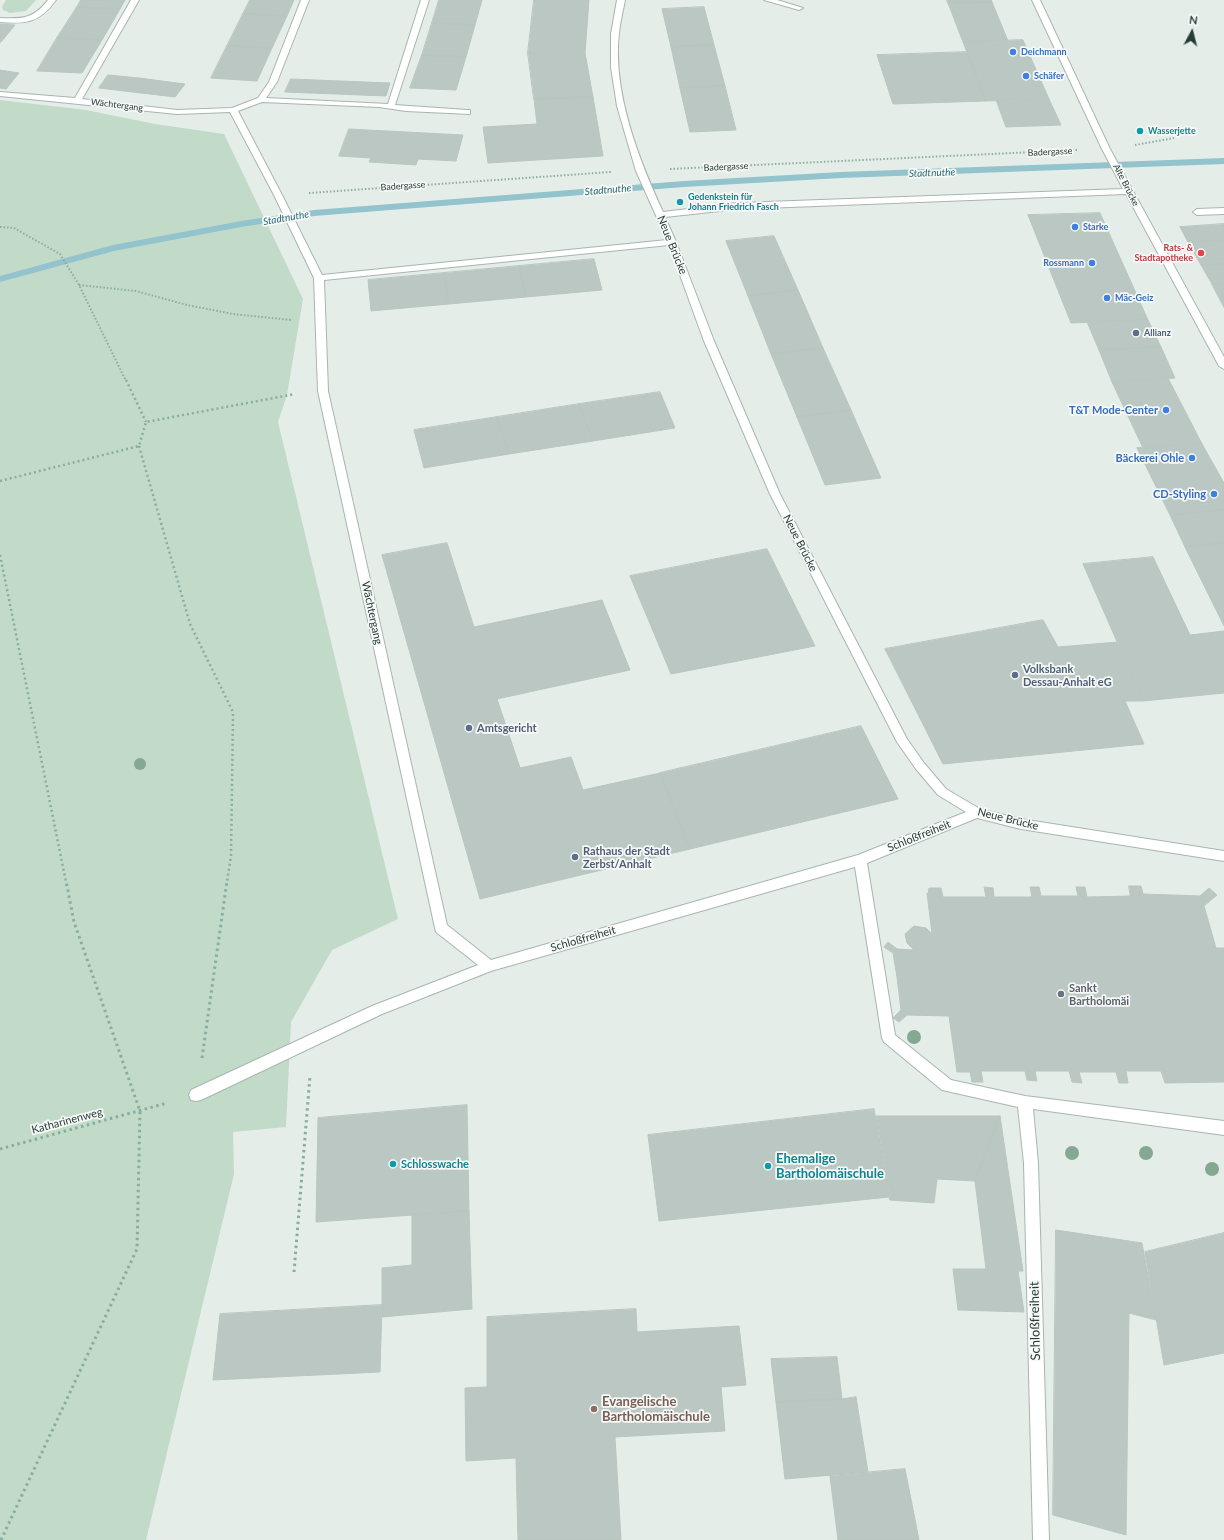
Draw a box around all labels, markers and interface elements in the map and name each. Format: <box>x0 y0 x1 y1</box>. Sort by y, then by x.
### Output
north arrow <box>1172 12 1212 52</box>
text: N <box>1189 13 1199 27</box>
marker: Deichmann <box>1008 47 1018 57</box>
place label: Deichmann <box>1021 47 1067 57</box>
marker: Schäfer <box>1021 71 1031 81</box>
place label: Schäfer <box>1034 71 1064 81</box>
street label: Wächtergang <box>90 96 144 114</box>
marker: Wasserjette <box>1135 126 1145 136</box>
place label: Wasserjette <box>1148 126 1196 136</box>
street label: Badergasse <box>1027 145 1073 159</box>
street label: Badergasse <box>703 160 749 174</box>
street label: Alte Brücke <box>1111 162 1141 208</box>
water label: Stadtnuthe <box>909 166 955 180</box>
street label: Badergasse <box>380 179 426 193</box>
water label: Stadtnuthe <box>584 182 632 198</box>
place label: Gedenkstein für Johann Friedrich Fasch <box>688 192 779 213</box>
marker: Gedenkstein für Johann Friedrich Fasch <box>675 197 685 207</box>
water label: Stadtnuthe <box>262 208 310 228</box>
street label: Neue Brücke <box>654 214 690 276</box>
marker: Starke <box>1070 222 1080 232</box>
place label: Starke <box>1083 222 1108 232</box>
place label: Rats- & Stadtapotheke <box>1135 243 1193 264</box>
marker: Rats- & Stadtapotheke <box>1196 248 1206 258</box>
place label: Rossmann <box>1043 258 1084 268</box>
marker: Rossmann <box>1087 258 1097 268</box>
marker: Mäc-Geiz <box>1102 293 1112 303</box>
place label: Mäc-Geiz <box>1115 293 1153 303</box>
marker: Allianz <box>1131 328 1141 338</box>
place label: Allianz <box>1144 328 1171 338</box>
place label: T&T Mode-Center <box>1069 403 1158 417</box>
marker: T&T Mode-Center <box>1161 405 1171 415</box>
place label: Bäckerei Ohle <box>1116 451 1184 465</box>
marker: Bäckerei Ohle <box>1187 453 1197 463</box>
place label: CD-Styling <box>1153 487 1206 501</box>
marker: CD-Styling <box>1209 489 1219 499</box>
street label: Neue Brücke <box>780 512 820 574</box>
street label: Wächtergang <box>359 580 385 646</box>
place label: Volksbank Dessau-Anhalt eG <box>1023 662 1112 688</box>
marker: Volksbank Dessau-Anhalt eG <box>1010 670 1020 680</box>
place label: Amtsgericht <box>477 721 537 735</box>
marker: Amtsgericht <box>464 723 474 733</box>
street label: Neue Brücke <box>976 805 1040 833</box>
street label: Schloßfreiheit <box>885 817 953 855</box>
place label: Rathaus der Stadt Zerbst/Anhalt <box>583 844 670 870</box>
marker: Rathaus der Stadt Zerbst/Anhalt <box>570 852 580 862</box>
street label: Schloßfreiheit <box>549 923 617 955</box>
place label: Sankt Bartholomäi <box>1069 981 1129 1007</box>
marker: Sankt Bartholomäi <box>1056 989 1066 999</box>
street label: Katharinenweg <box>30 1105 104 1137</box>
place label: Ehemalige Bartholomäischule <box>776 1151 884 1182</box>
place label: Schlosswache <box>401 1157 469 1171</box>
marker: Schlosswache <box>388 1159 398 1169</box>
marker: Ehemalige Bartholomäischule <box>763 1161 773 1171</box>
street label: Schloßfreiheit <box>1027 1281 1043 1361</box>
place label: Evangelische Bartholomäischule <box>602 1394 710 1425</box>
marker: Evangelische Bartholomäischule <box>589 1404 599 1414</box>

